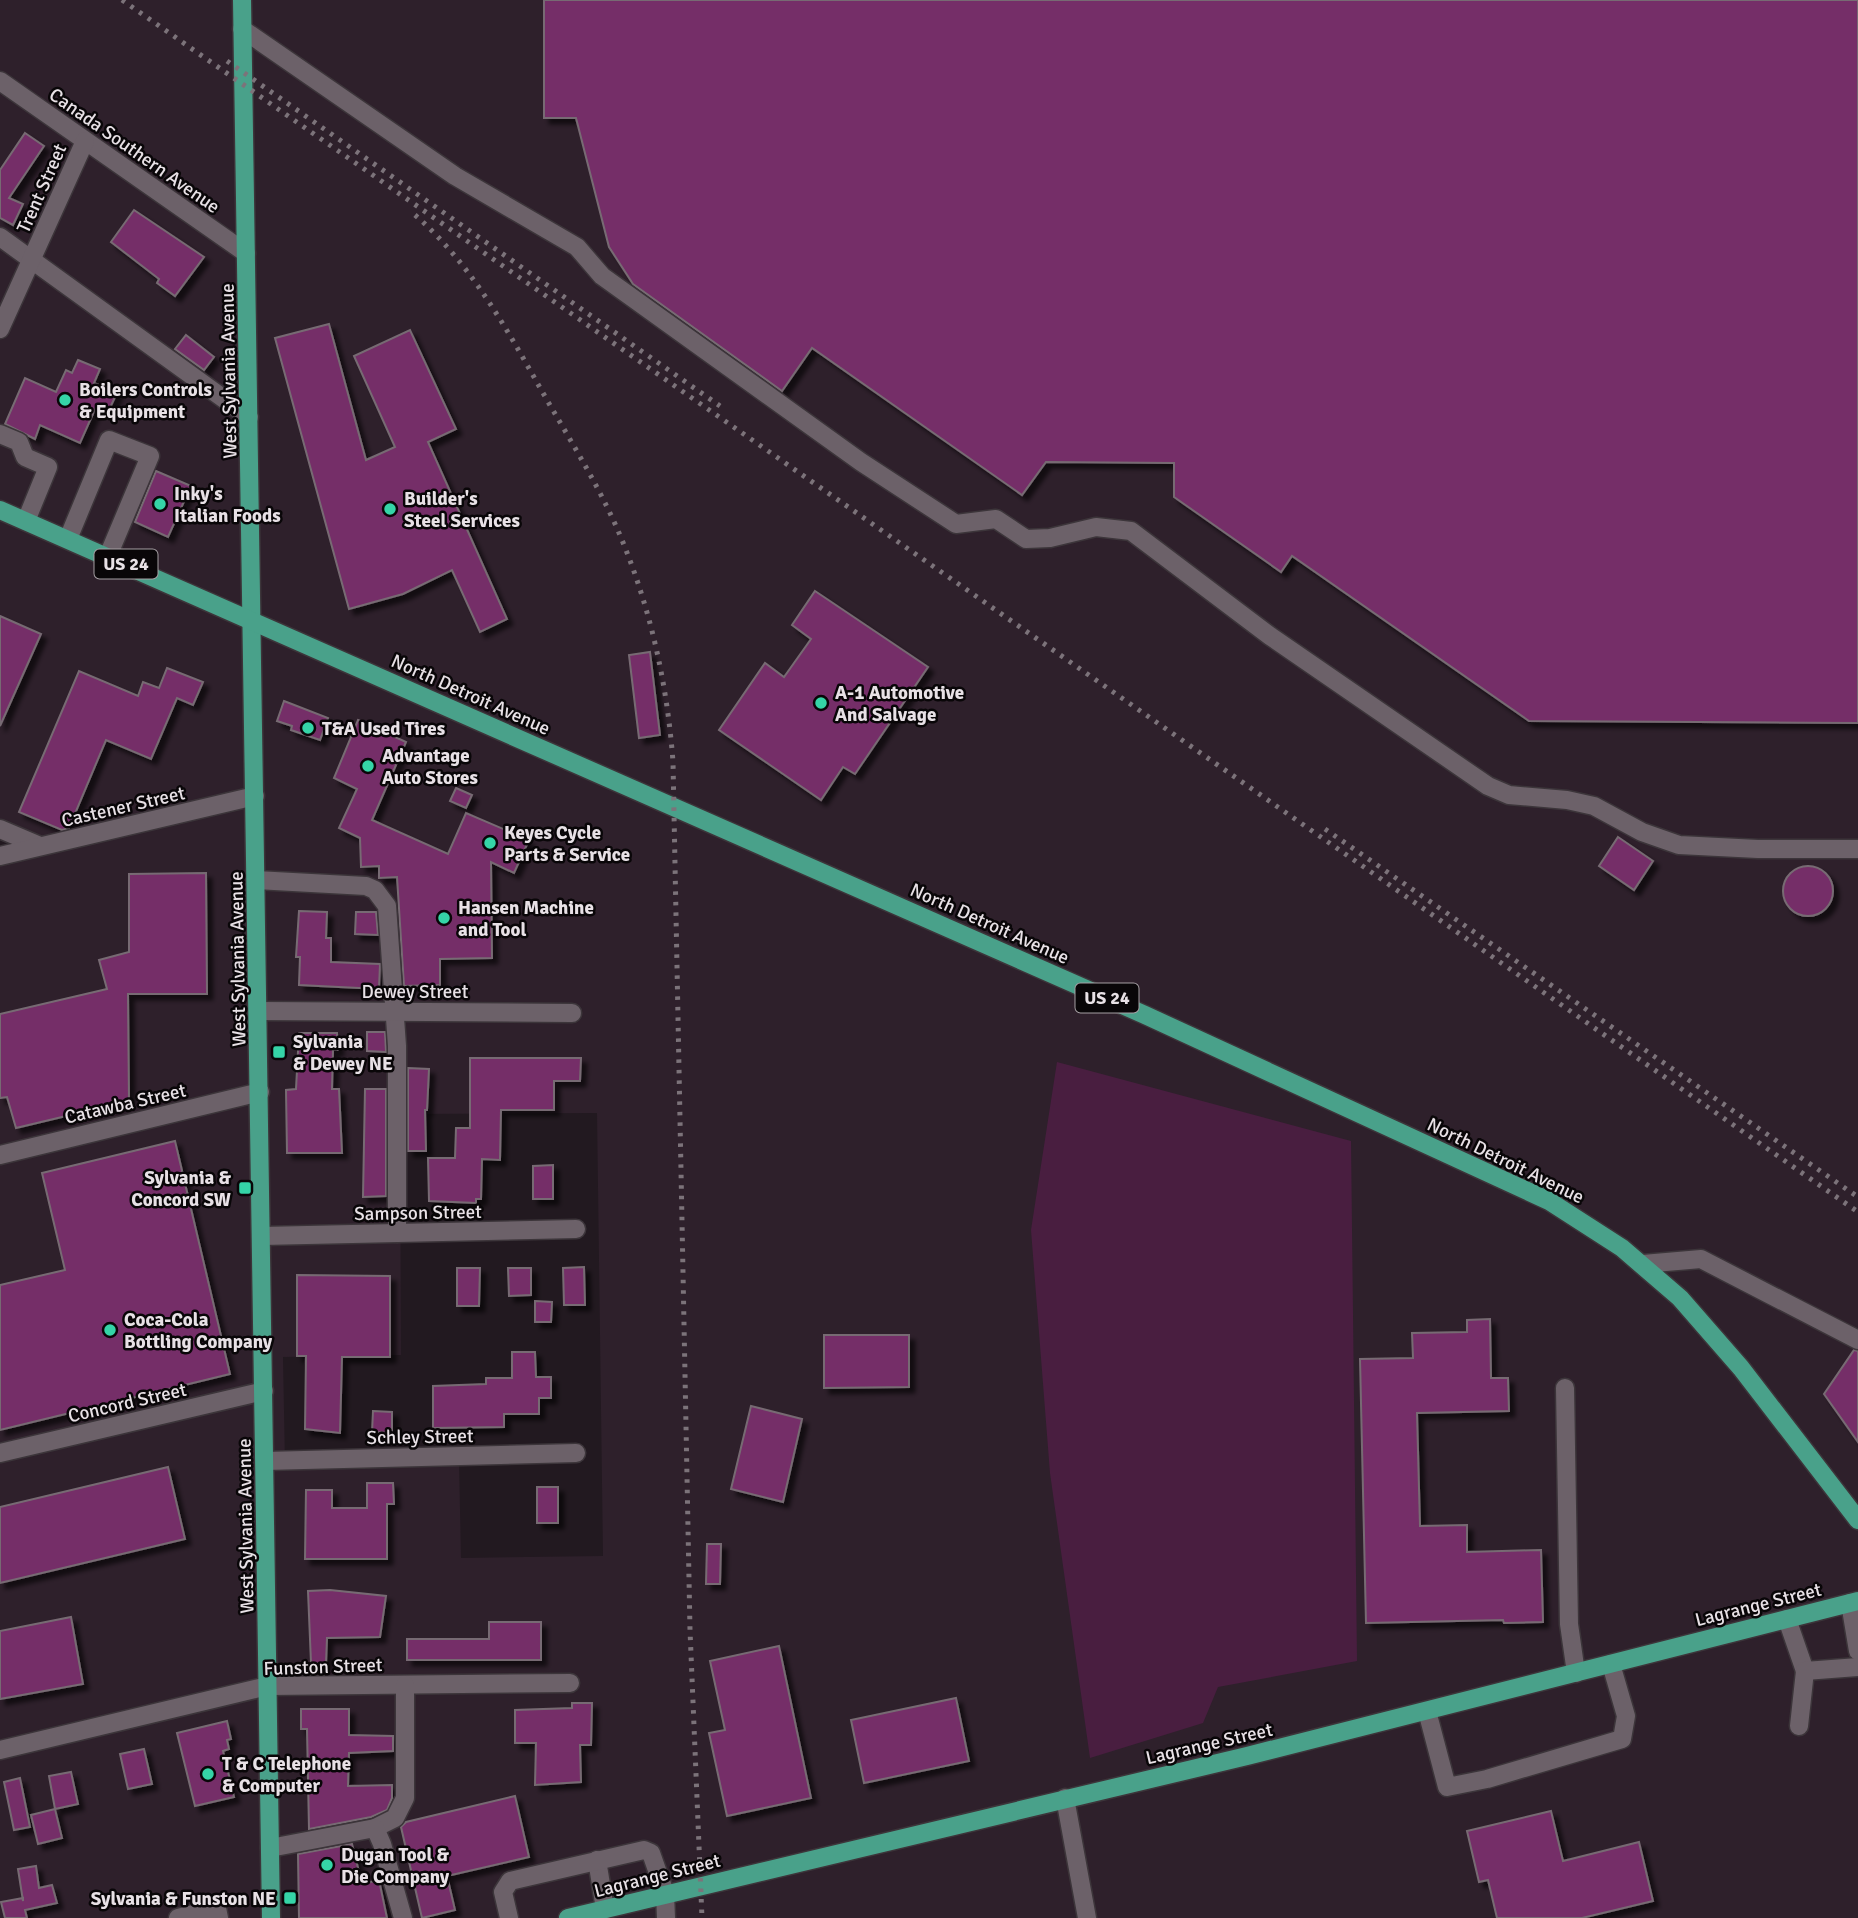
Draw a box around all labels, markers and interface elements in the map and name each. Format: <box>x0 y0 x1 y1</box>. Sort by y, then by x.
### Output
street label: Canada Southern Avenue <box>44 83 224 219</box>
street label: Trent Street <box>12 140 72 237</box>
street label: West Sylvania Avenue <box>215 283 243 459</box>
place label: Boilers Controls & Equipment <box>79 378 212 424</box>
marker: Boilers Controls & Equipment <box>57 392 73 408</box>
place label: Inky's Italian Foods <box>174 482 281 528</box>
place label: Builder's Steel Services <box>404 487 520 533</box>
marker: Inky's Italian Foods <box>152 496 168 512</box>
marker: Builder's Steel Services <box>382 501 398 517</box>
road number: US 24 <box>94 550 158 578</box>
street label: North Detroit Avenue <box>387 649 554 741</box>
place label: A-1 Automotive And Salvage <box>835 681 964 727</box>
marker: A-1 Automotive And Salvage <box>813 695 829 711</box>
place label: T&A Used Tires <box>322 717 445 741</box>
marker: T&A Used Tires <box>300 720 316 736</box>
place label: Advantage Auto Stores <box>382 744 478 790</box>
marker: Advantage Auto Stores <box>360 758 376 774</box>
street label: Castener Street <box>59 781 188 833</box>
place label: Keyes Cycle Parts & Service <box>504 821 630 867</box>
marker: Keyes Cycle Parts & Service <box>482 835 498 851</box>
street label: West Sylvania Avenue <box>224 871 252 1047</box>
street label: North Detroit Avenue <box>906 878 1073 970</box>
place label: Hansen Machine and Tool <box>458 896 594 942</box>
marker: Hansen Machine and Tool <box>436 910 452 926</box>
street label: Dewey Street <box>362 980 469 1004</box>
road number: US 24 <box>1076 984 1138 1013</box>
place label: Sylvania & Dewey NE <box>293 1030 393 1076</box>
marker: Sylvania & Dewey NE <box>271 1044 287 1060</box>
street label: Catawba Street <box>62 1078 189 1130</box>
street label: North Detroit Avenue <box>1423 1112 1588 1209</box>
place label: Sylvania & Concord SW <box>131 1166 232 1212</box>
marker: Sylvania & Concord SW <box>237 1180 253 1196</box>
street label: Sampson Street <box>354 1200 482 1226</box>
place label: Coca-Cola Bottling Company <box>124 1308 273 1354</box>
marker: Coca-Cola Bottling Company <box>102 1322 118 1338</box>
street label: Concord Street <box>66 1378 189 1428</box>
street label: Schley Street <box>366 1424 474 1450</box>
street label: West Sylvania Avenue <box>232 1438 260 1614</box>
street label: Lagrange Street <box>1693 1578 1824 1632</box>
street label: Funston Street <box>263 1653 383 1681</box>
street label: Lagrange Street <box>1143 1718 1275 1770</box>
place label: T & C Telephone & Computer <box>222 1752 351 1798</box>
marker: T & C Telephone & Computer <box>200 1766 216 1782</box>
place label: Dugan Tool & Die Company <box>341 1843 450 1889</box>
street label: Lagrange Street <box>592 1849 723 1903</box>
marker: Dugan Tool & Die Company <box>319 1857 335 1873</box>
place label: Sylvania & Funston NE <box>91 1887 276 1911</box>
marker: Sylvania & Funston NE <box>282 1890 298 1906</box>

